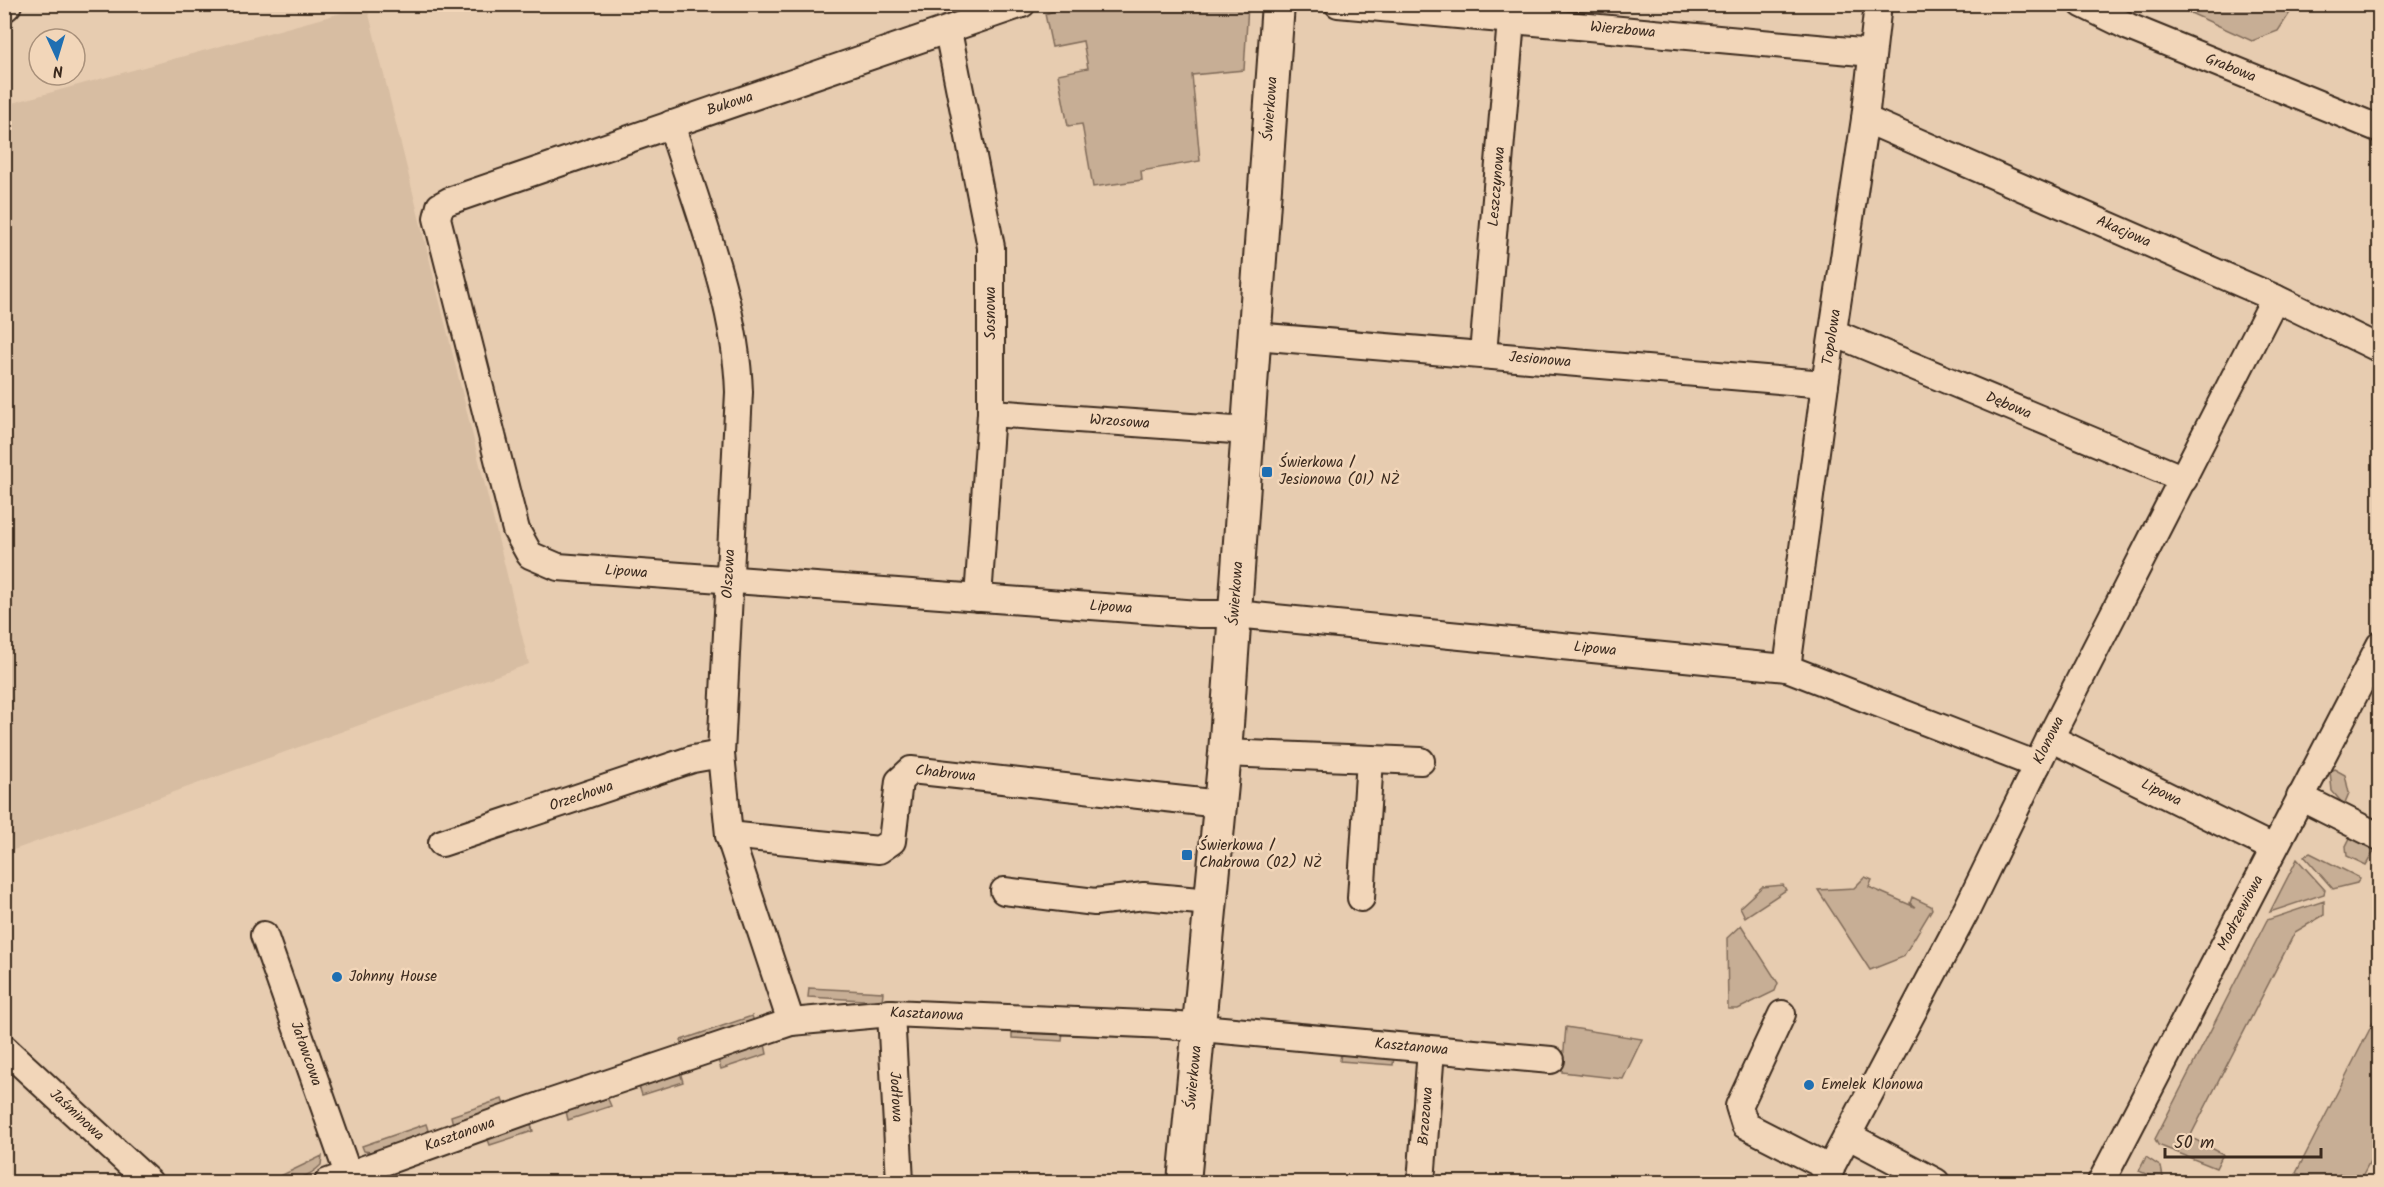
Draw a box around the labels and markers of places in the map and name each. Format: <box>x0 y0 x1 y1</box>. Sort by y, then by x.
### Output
place label: Świerkowa / Jesionowa (01) NŻ <box>1279 451 1400 492</box>
marker: Świerkowa / Jesionowa (01) NŻ <box>1260 465 1274 479</box>
place label: Świerkowa / Chabrowa (02) NŻ <box>1199 834 1322 875</box>
marker: Świerkowa / Chabrowa (02) NŻ <box>1180 848 1194 862</box>
place label: Johnny House <box>349 965 437 989</box>
marker: Johnny House <box>330 970 344 984</box>
place label: Emelek Klonowa <box>1821 1073 1923 1097</box>
marker: Emelek Klonowa <box>1802 1078 1816 1092</box>

